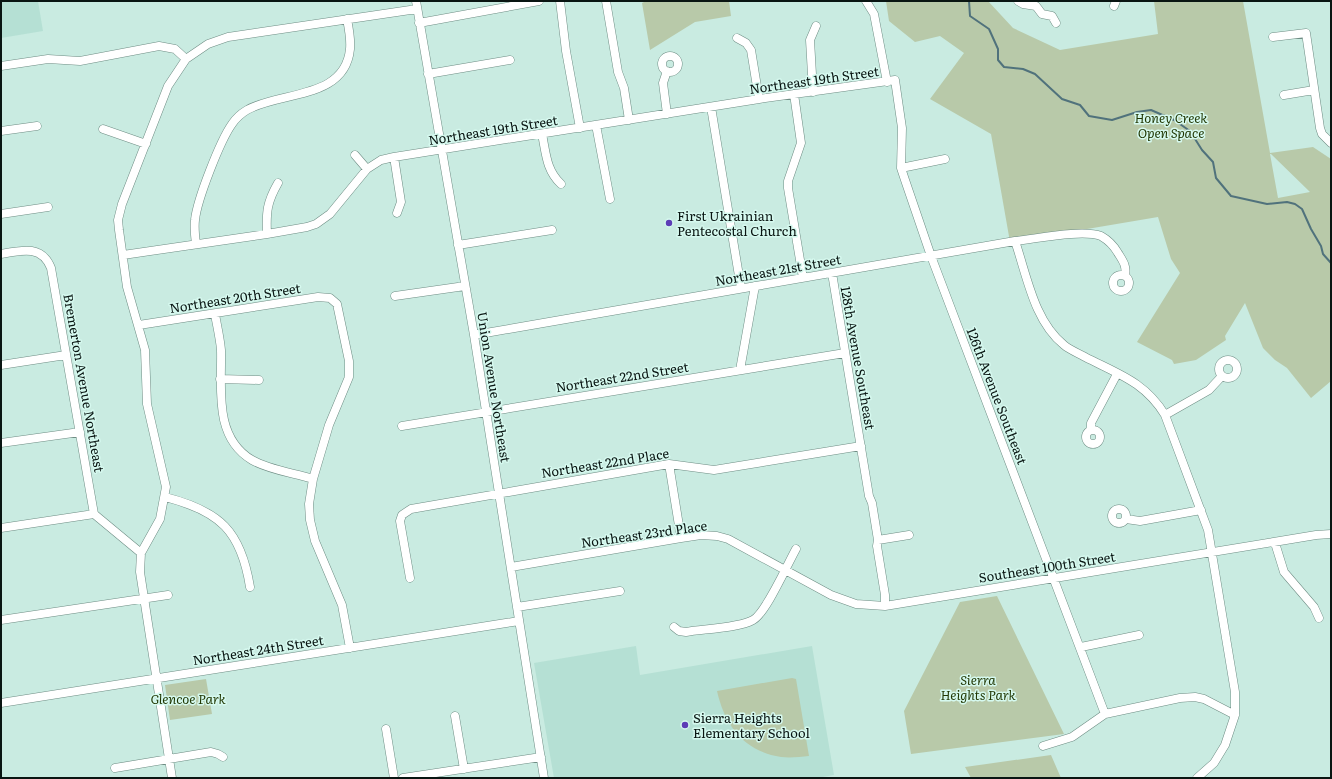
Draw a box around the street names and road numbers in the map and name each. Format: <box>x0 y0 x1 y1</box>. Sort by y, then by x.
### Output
street label: Northeast 19th Street <box>748 61 881 98</box>
street label: Northeast 19th Street <box>427 110 560 149</box>
street label: Northeast 21st Street <box>713 249 843 290</box>
street label: Northeast 20th Street <box>168 278 303 317</box>
street label: 128th Avenue Southeast <box>837 285 881 432</box>
street label: Bremerton Avenue Northeast <box>59 292 110 474</box>
street label: Union Avenue Northeast <box>473 310 516 464</box>
street label: 126th Avenue Southeast <box>963 325 1033 468</box>
street label: Northeast 22nd Street <box>554 357 690 396</box>
street label: Northeast 22nd Place <box>540 443 671 482</box>
street label: Northeast 23rd Place <box>580 515 709 552</box>
street label: Southeast 100th Street <box>977 546 1117 587</box>
street label: Northeast 24th Street <box>191 630 325 669</box>

